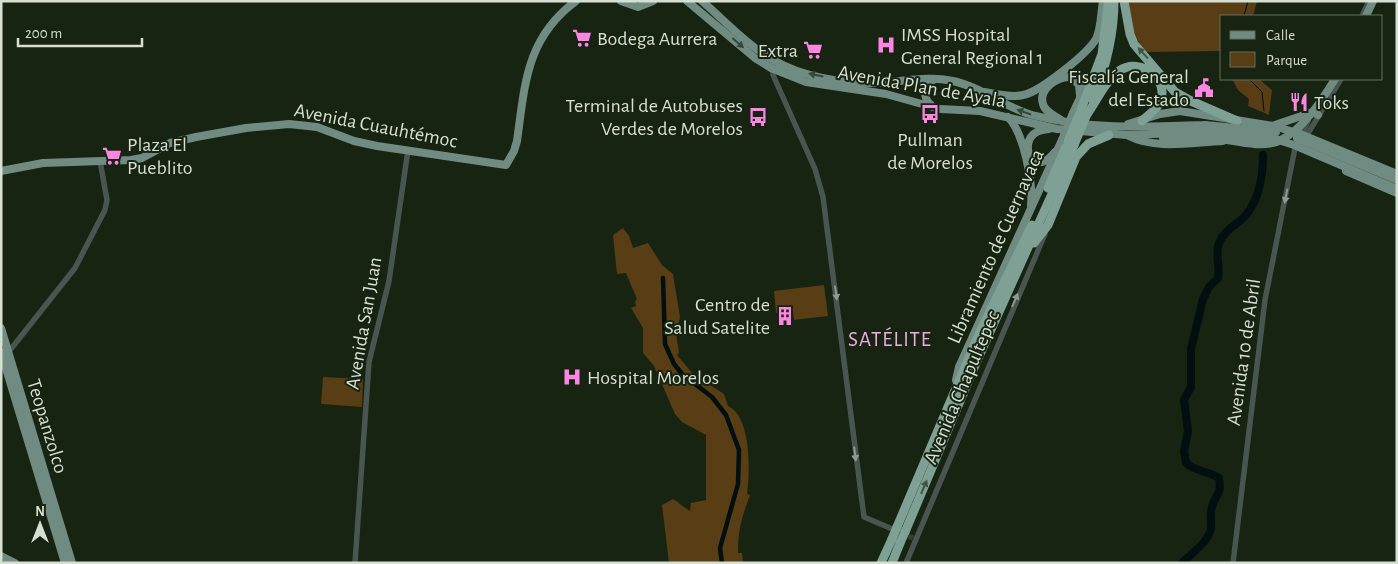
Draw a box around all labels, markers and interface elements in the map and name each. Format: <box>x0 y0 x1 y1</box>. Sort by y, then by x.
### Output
scale bar <box>18 15 141 47</box>
legend <box>1220 15 1383 80</box>
place label: IMSS Hospital General Regional 1 <box>901 25 1043 68</box>
text: 200 m <box>25 26 62 41</box>
supermarket icon: Bodega Aurrera <box>571 27 593 49</box>
text: Calle <box>1266 28 1295 43</box>
place label: Bodega Aurrera <box>597 29 718 49</box>
hospital icon: IMSS Hospital General Regional 1 <box>875 34 897 56</box>
one-way arrow <box>731 38 744 49</box>
supermarket icon: Extra <box>802 39 824 61</box>
place label: Extra <box>758 41 798 61</box>
one-way arrow <box>1137 48 1149 60</box>
text: Parque <box>1266 53 1307 68</box>
street label: Avenida Plan de Ayala <box>836 62 1007 112</box>
place label: Fiscalía General del Estado <box>1068 67 1189 110</box>
one-way arrow <box>808 71 823 79</box>
public building icon: Fiscalía General del Estado <box>1193 77 1215 99</box>
restaurant icon: Toks <box>1288 91 1310 113</box>
place label: Toks <box>1314 93 1349 113</box>
place label: Terminal de Autobuses Verdes de Morelos <box>566 96 743 139</box>
street label: Avenida Cuauhtémoc <box>293 100 459 152</box>
bus stop icon: Pullman de Morelos <box>919 103 941 125</box>
bus stop icon: Terminal de Autobuses Verdes de Morelos <box>747 106 769 128</box>
one-way arrow <box>1016 108 1031 115</box>
place label: Pullman de Morelos <box>887 130 973 173</box>
place label: Plaza El Pueblito <box>127 135 193 178</box>
supermarket icon: Plaza El Pueblito <box>101 145 123 167</box>
street label: Libramiento de Cuernavaca <box>944 146 1048 347</box>
one-way arrow <box>1281 188 1289 204</box>
street label: Avenida San Juan <box>343 256 385 391</box>
street label: Avenida 10 de Abril <box>1224 277 1264 427</box>
one-way arrow <box>832 285 840 301</box>
one-way arrow <box>1012 293 1020 307</box>
place label: Centro de Salud Satelite <box>664 295 770 338</box>
building icon: Centro de Salud Satelite <box>774 305 796 327</box>
street label: Avenida Chapultepec <box>921 308 1003 467</box>
district label: SATÉLITE <box>848 327 932 350</box>
hospital icon: Hospital Morelos <box>561 366 583 388</box>
place label: Hospital Morelos <box>587 368 719 388</box>
street label: Teopanzolco <box>23 377 71 476</box>
one-way arrow <box>852 446 860 462</box>
one-way arrow <box>920 479 928 494</box>
north arrow <box>15 499 65 549</box>
text: N <box>35 505 45 519</box>

